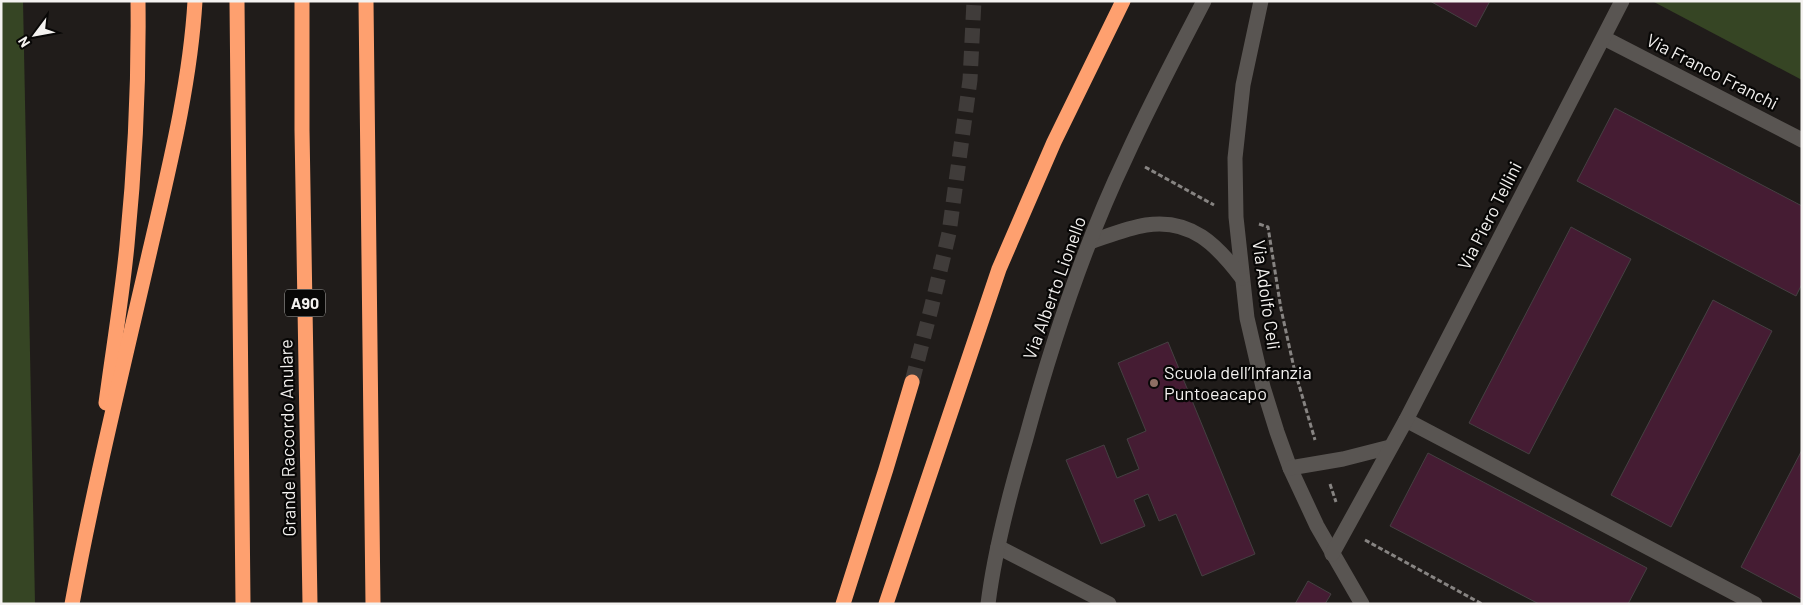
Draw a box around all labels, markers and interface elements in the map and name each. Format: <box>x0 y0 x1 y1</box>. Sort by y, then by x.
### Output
north arrow <box>10 10 60 60</box>
street label: Via Franco Franchi <box>1643 28 1782 114</box>
text: N <box>14 34 33 51</box>
street label: Via Piero Tellini <box>1452 158 1526 273</box>
street label: Via Alberto Lionello <box>1018 213 1090 362</box>
street label: Via Adolfo Celi <box>1248 239 1286 351</box>
road number: A90 <box>285 290 325 316</box>
street label: Grande Raccordo Anulare <box>274 339 300 537</box>
place label: Scuola dell’Infanzia Puntoeacapo <box>1164 361 1312 404</box>
marker: Scuola dell’Infanzia Puntoeacapo <box>1148 377 1160 389</box>

